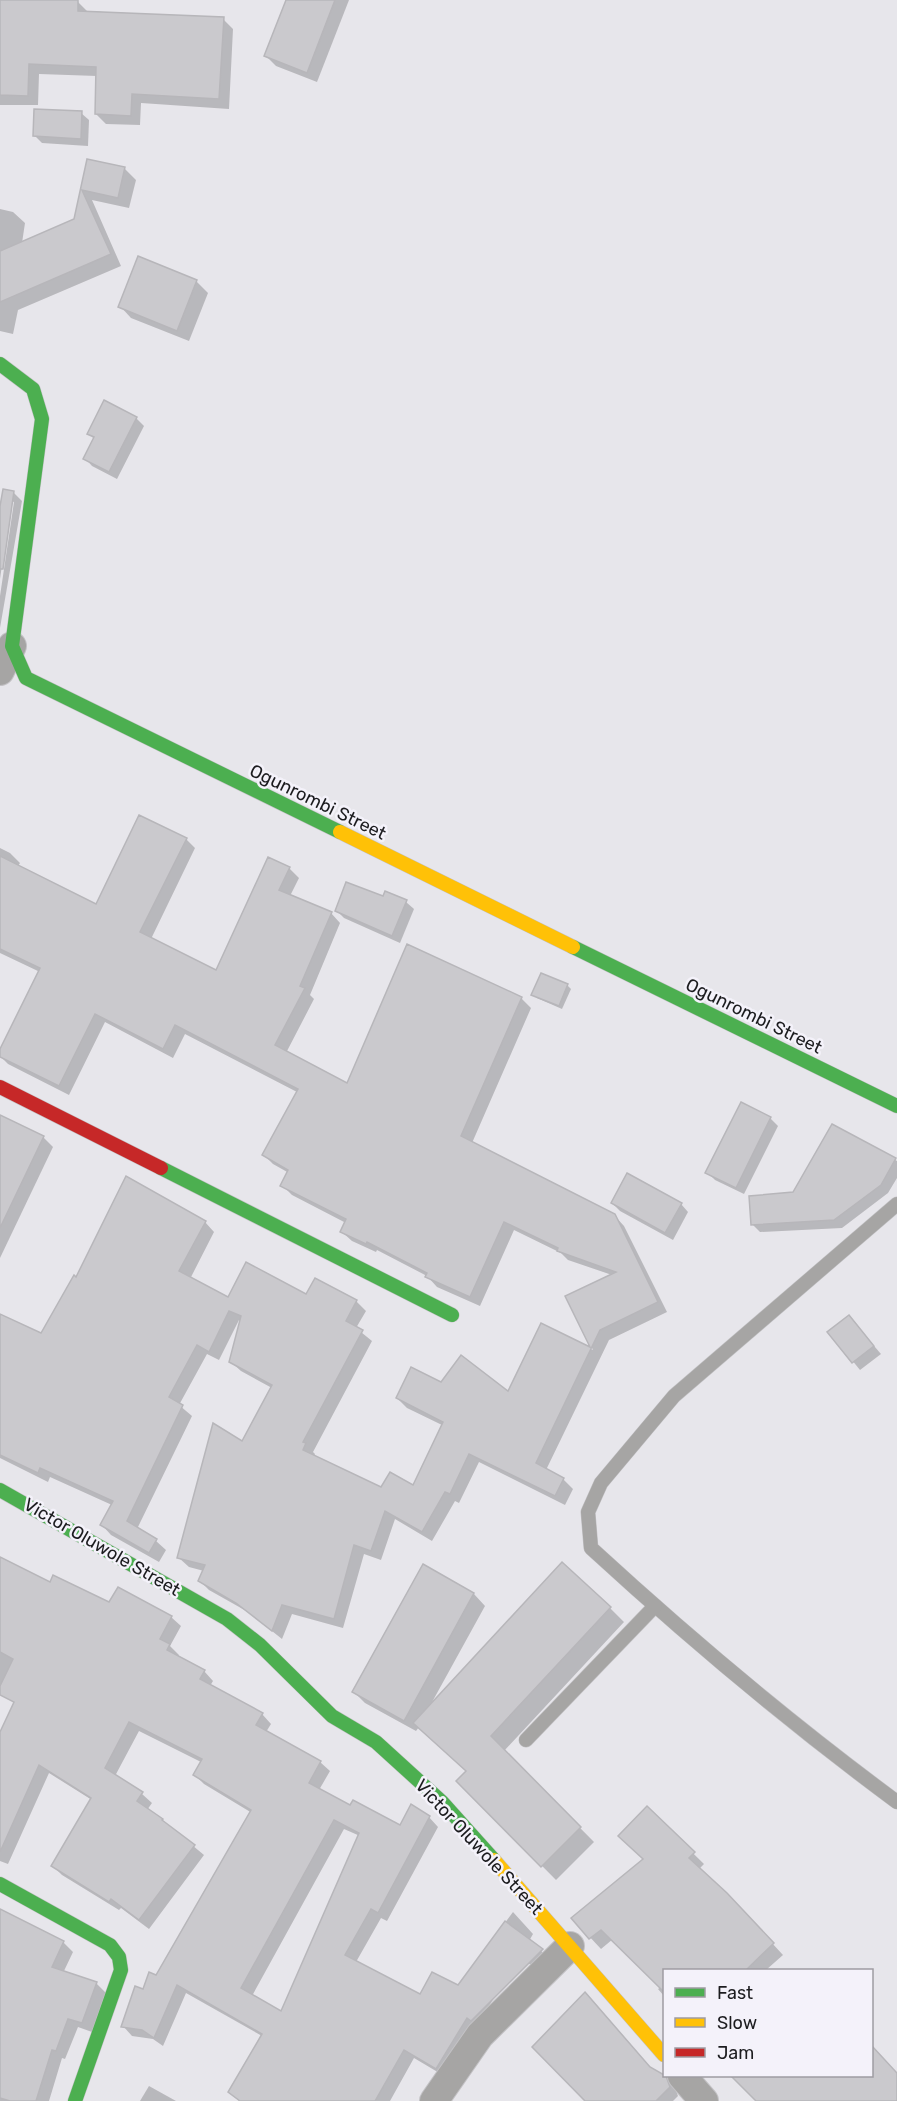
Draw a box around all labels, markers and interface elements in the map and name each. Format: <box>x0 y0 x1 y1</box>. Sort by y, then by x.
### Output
street label: Ogunrombi Street <box>246 759 390 845</box>
street label: Ogunrombi Street <box>682 973 826 1059</box>
street label: Victor Oluwole Street <box>20 1493 184 1601</box>
street label: Victor Oluwole Street <box>411 1775 547 1919</box>
legend <box>663 1969 873 2077</box>
text: Fast <box>717 1982 753 2004</box>
text: Slow <box>717 2012 757 2034</box>
text: Jam <box>717 2042 754 2064</box>

